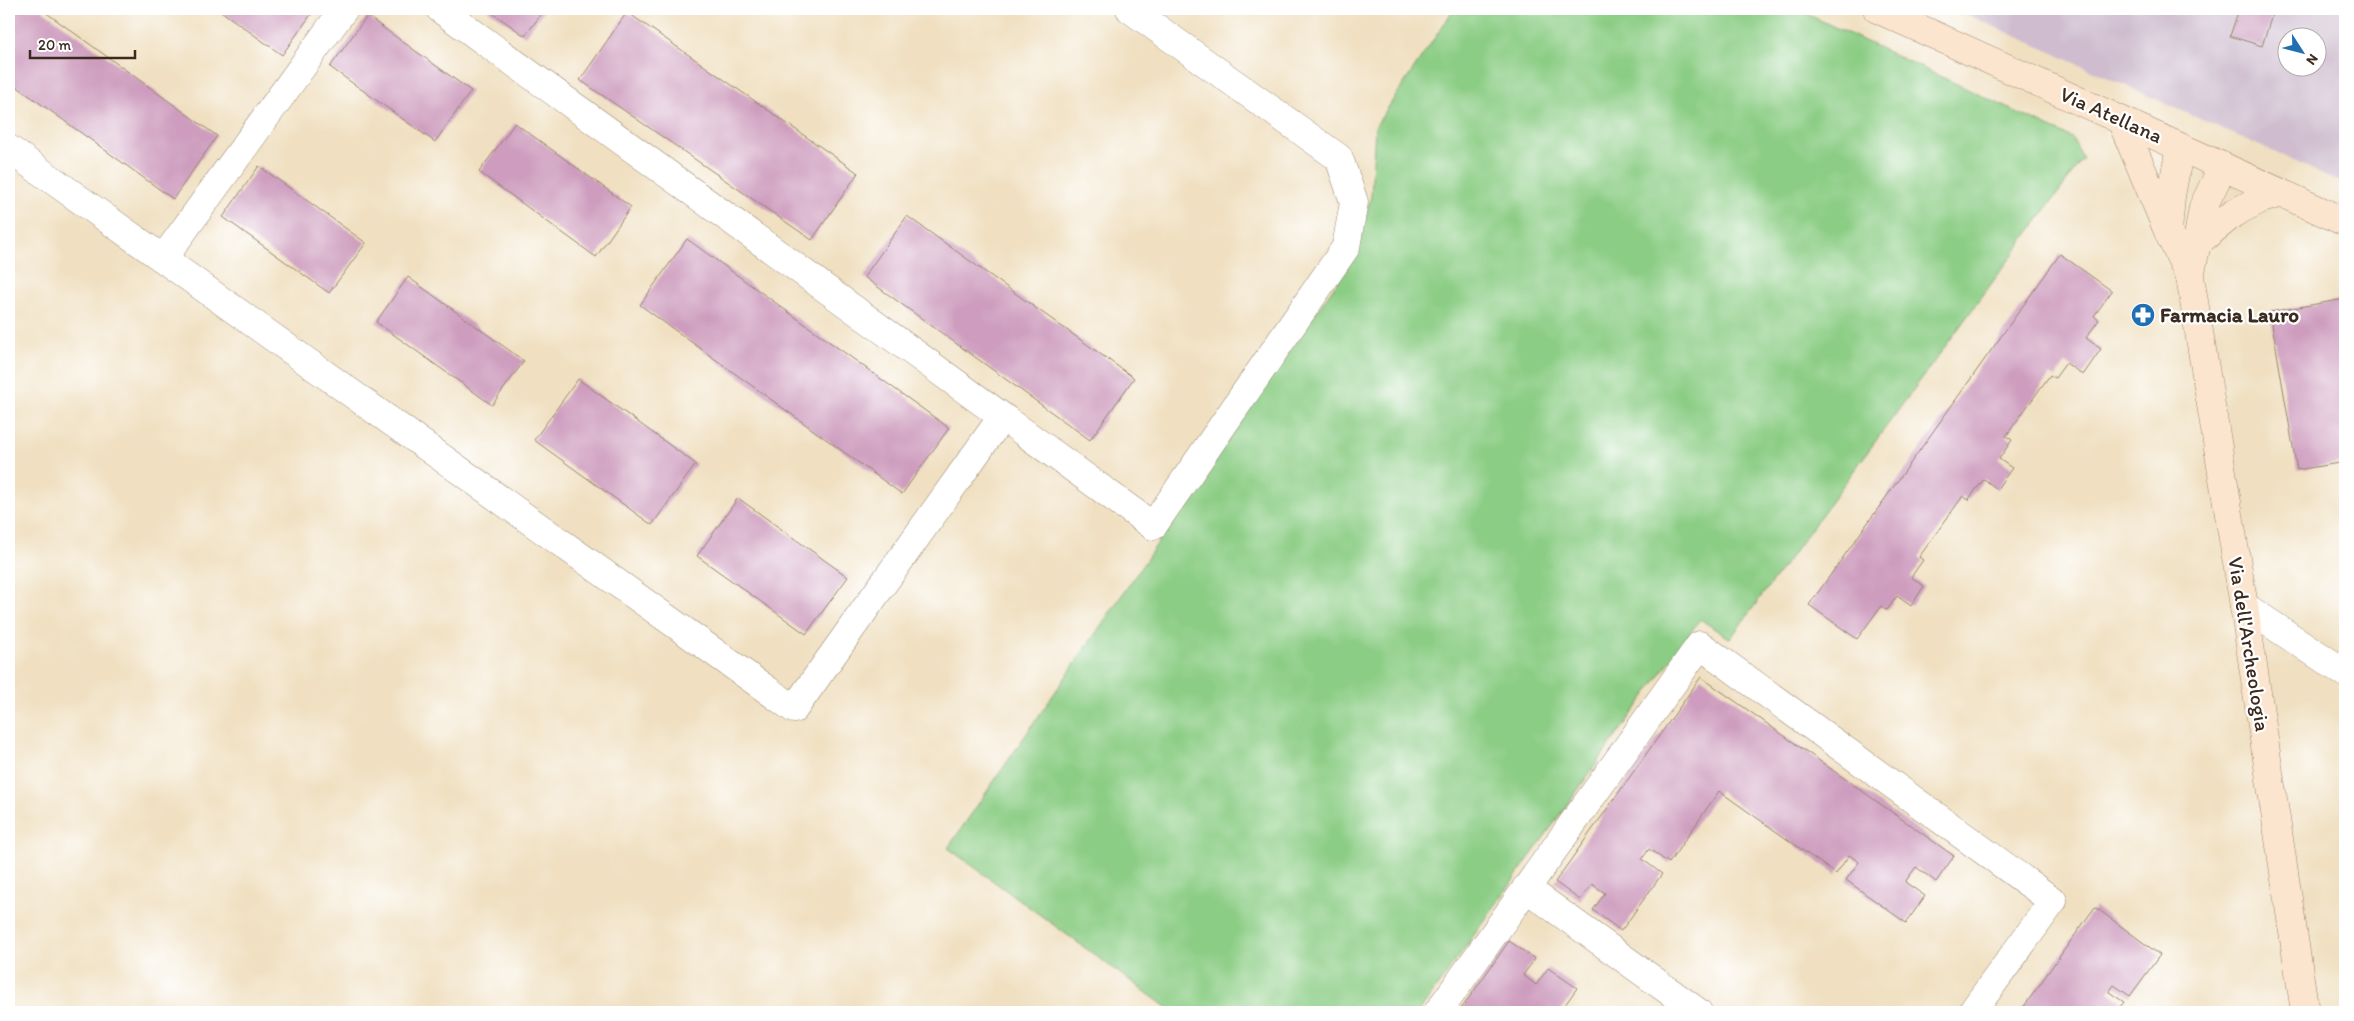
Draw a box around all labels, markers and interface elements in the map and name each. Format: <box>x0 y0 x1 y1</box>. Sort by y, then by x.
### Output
scale bar <box>30 28 135 60</box>
north arrow <box>2276 28 2326 78</box>
text: 20 m <box>38 36 72 54</box>
text: N <box>2302 51 2322 68</box>
street label: Via Atellana <box>2056 81 2166 148</box>
pharmacy icon: Farmacia Lauro <box>2130 302 2156 328</box>
place label: Farmacia Lauro <box>2160 302 2299 327</box>
street label: Via dell'Archeologia <box>2223 555 2276 733</box>

